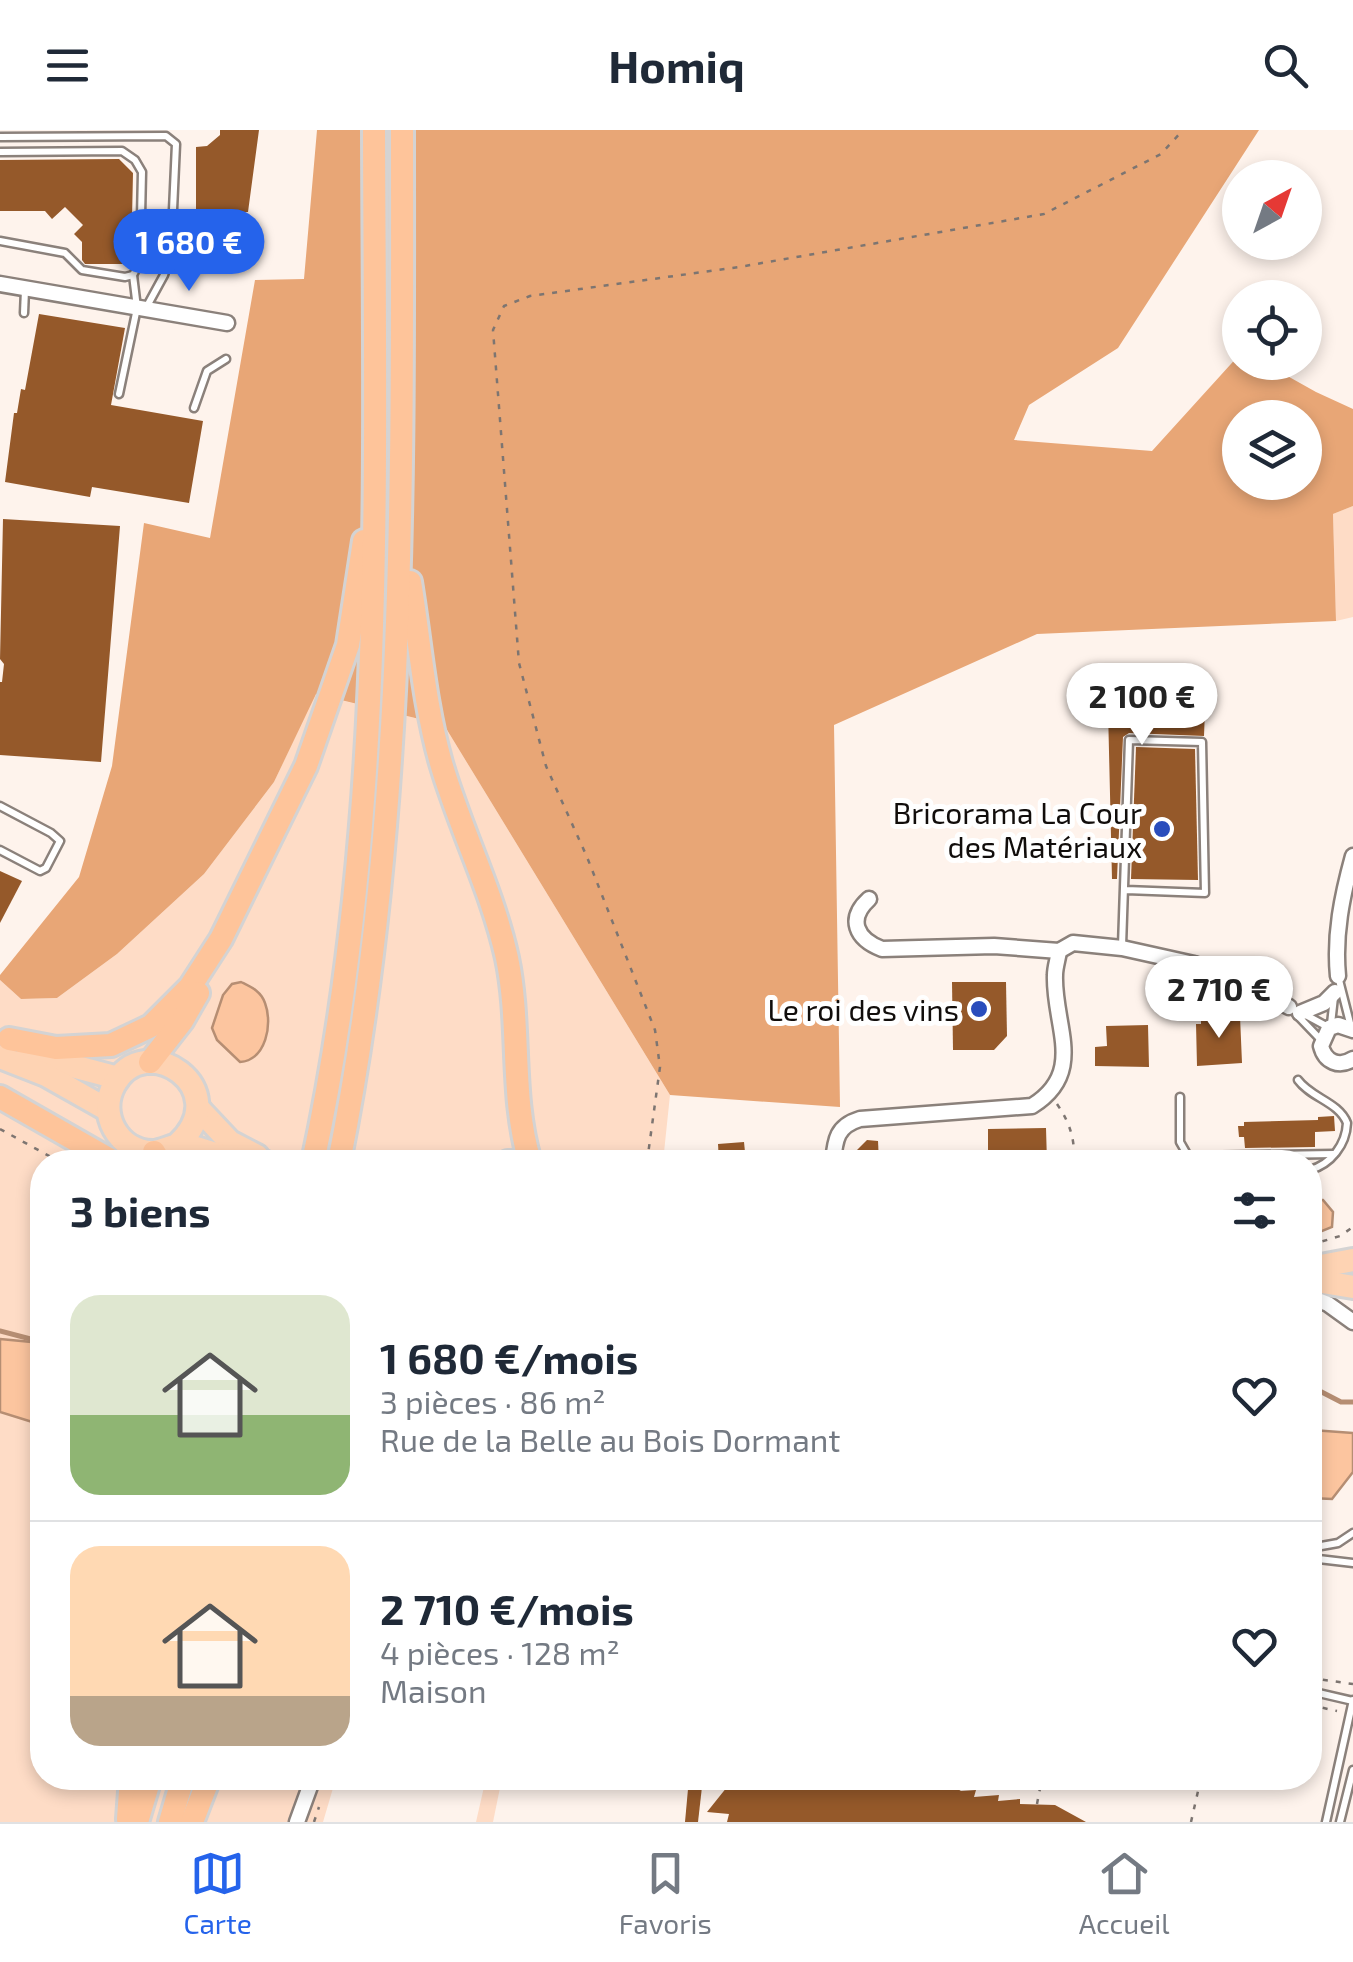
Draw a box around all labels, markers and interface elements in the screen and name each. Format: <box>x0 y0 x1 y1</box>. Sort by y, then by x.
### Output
icon: menu <box>40 38 95 93</box>
text: Homiq <box>608 38 745 92</box>
icon: search <box>1258 38 1313 93</box>
north arrow <box>1222 160 1322 260</box>
map controls <box>1222 160 1322 500</box>
pin: 1 680 € <box>97 209 281 294</box>
text: 1 680 € <box>135 222 243 260</box>
button: locate <box>1222 280 1322 380</box>
button: layers <box>1222 400 1322 500</box>
pin: 2 100 € <box>1050 663 1234 748</box>
text: 2 100 € <box>1088 676 1196 714</box>
place label: Bricorama La Cour des Matériaux <box>893 794 1142 864</box>
marker: Bricorama La Cour des Matériaux <box>1151 818 1173 840</box>
pin: 2 710 € <box>1127 956 1311 1041</box>
text: 2 710 € <box>1167 969 1271 1007</box>
place label: Le roi des vins <box>767 991 959 1027</box>
marker: Le roi des vins <box>968 998 990 1020</box>
icon: filters <box>1227 1183 1282 1238</box>
text: 3 biens <box>70 1185 211 1235</box>
text: 1 680 €/mois <box>380 1332 638 1382</box>
icon: home <box>150 1335 270 1455</box>
icon: heart <box>1227 1368 1282 1423</box>
text: 3 pièces · 86 m² <box>380 1382 605 1420</box>
text: Rue de la Belle au Bois Dormant <box>380 1420 840 1458</box>
text: 2 710 €/mois <box>380 1583 634 1633</box>
icon: home <box>150 1586 270 1706</box>
icon: heart <box>1227 1619 1282 1674</box>
text: 4 pièces · 128 m² <box>380 1633 620 1671</box>
text: Maison <box>380 1671 487 1709</box>
tab: Carte <box>184 1846 252 1940</box>
tab: Favoris <box>619 1846 712 1940</box>
tab: Accueil <box>1079 1846 1169 1940</box>

